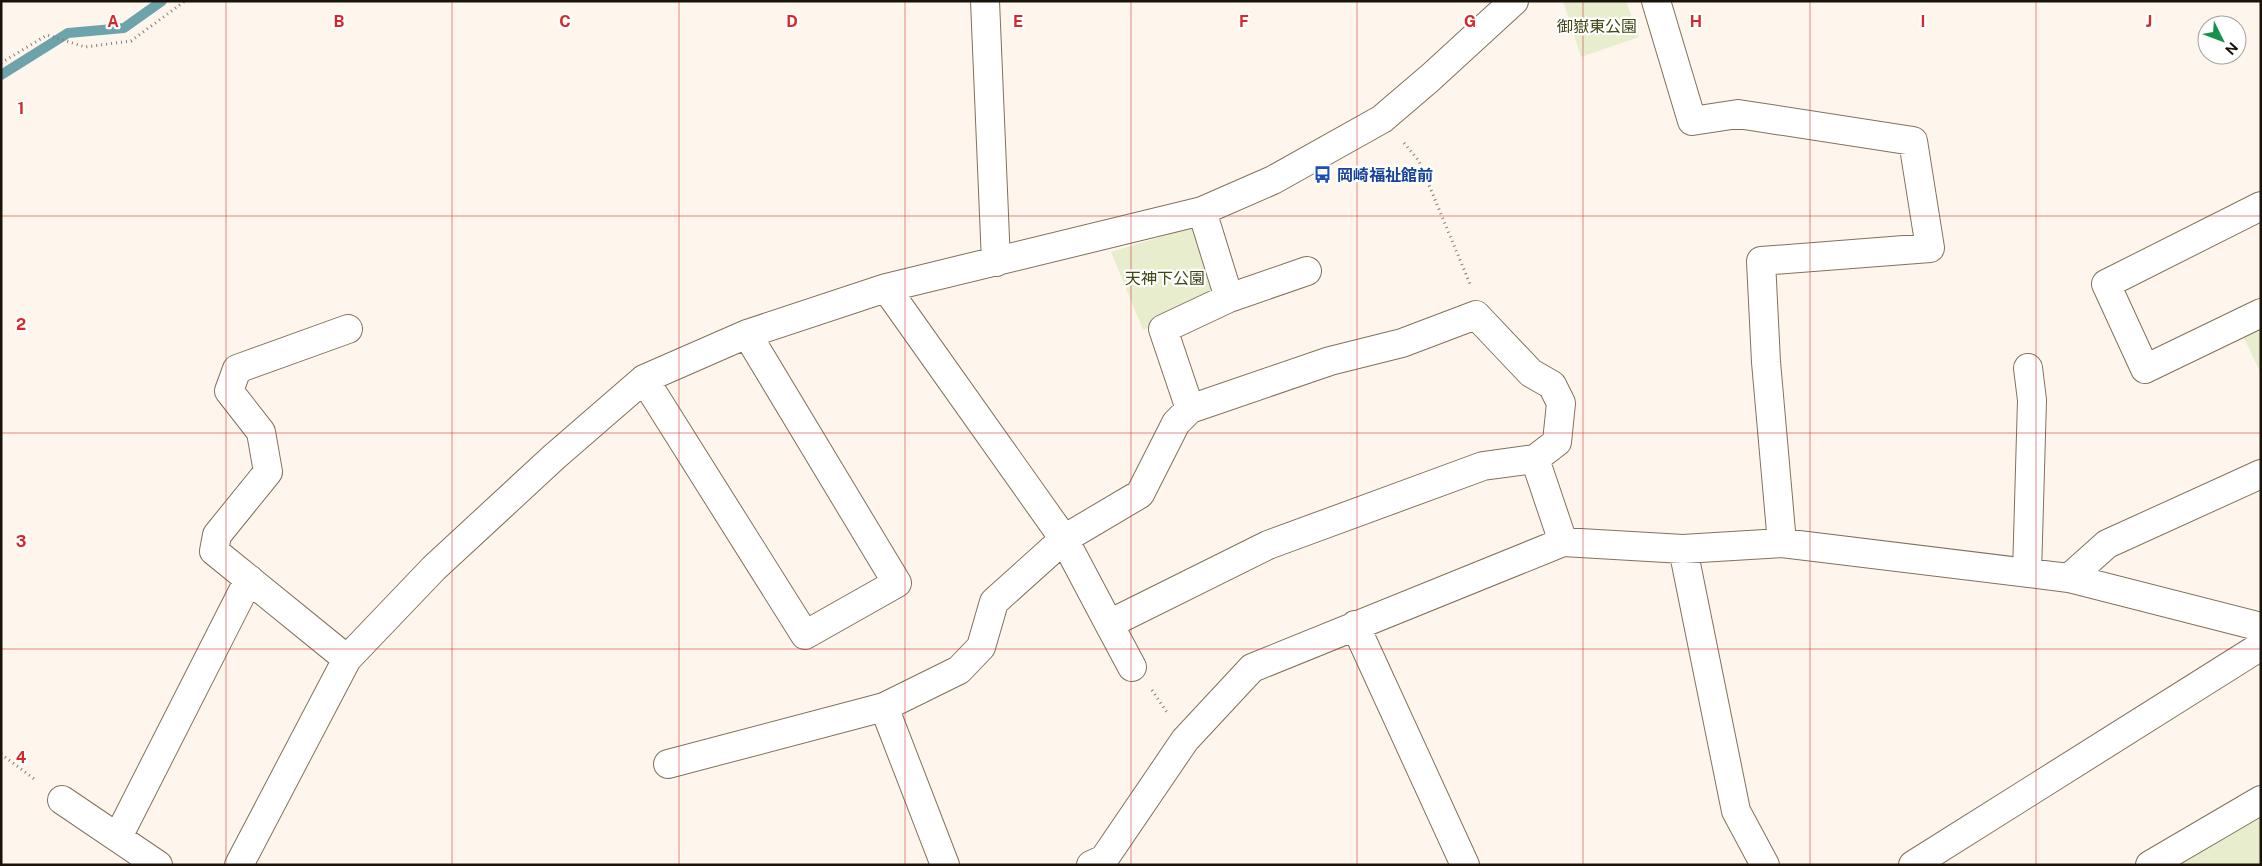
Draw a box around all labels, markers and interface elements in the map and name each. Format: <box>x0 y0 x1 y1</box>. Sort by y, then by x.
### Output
text: A <box>107 12 119 31</box>
text: B <box>334 12 345 31</box>
text: C <box>559 12 571 31</box>
text: D <box>786 12 798 31</box>
text: E <box>1013 12 1023 31</box>
text: F <box>1239 12 1249 31</box>
text: G <box>1464 12 1476 31</box>
text: H <box>1690 12 1702 31</box>
text: I <box>1921 12 1925 31</box>
text: J <box>2146 12 2152 31</box>
north arrow <box>2197 15 2247 65</box>
park label: 御嶽東公園 <box>1557 17 1637 36</box>
text: N <box>2222 39 2241 58</box>
text: 1 <box>18 99 24 118</box>
bus stop icon: 岡崎福祉館前 <box>1313 165 1333 185</box>
place label: 岡崎福祉館前 <box>1337 166 1433 185</box>
park label: 天神下公園 <box>1125 269 1205 288</box>
text: 2 <box>16 315 26 334</box>
text: 3 <box>16 532 26 551</box>
text: 4 <box>16 748 27 767</box>

